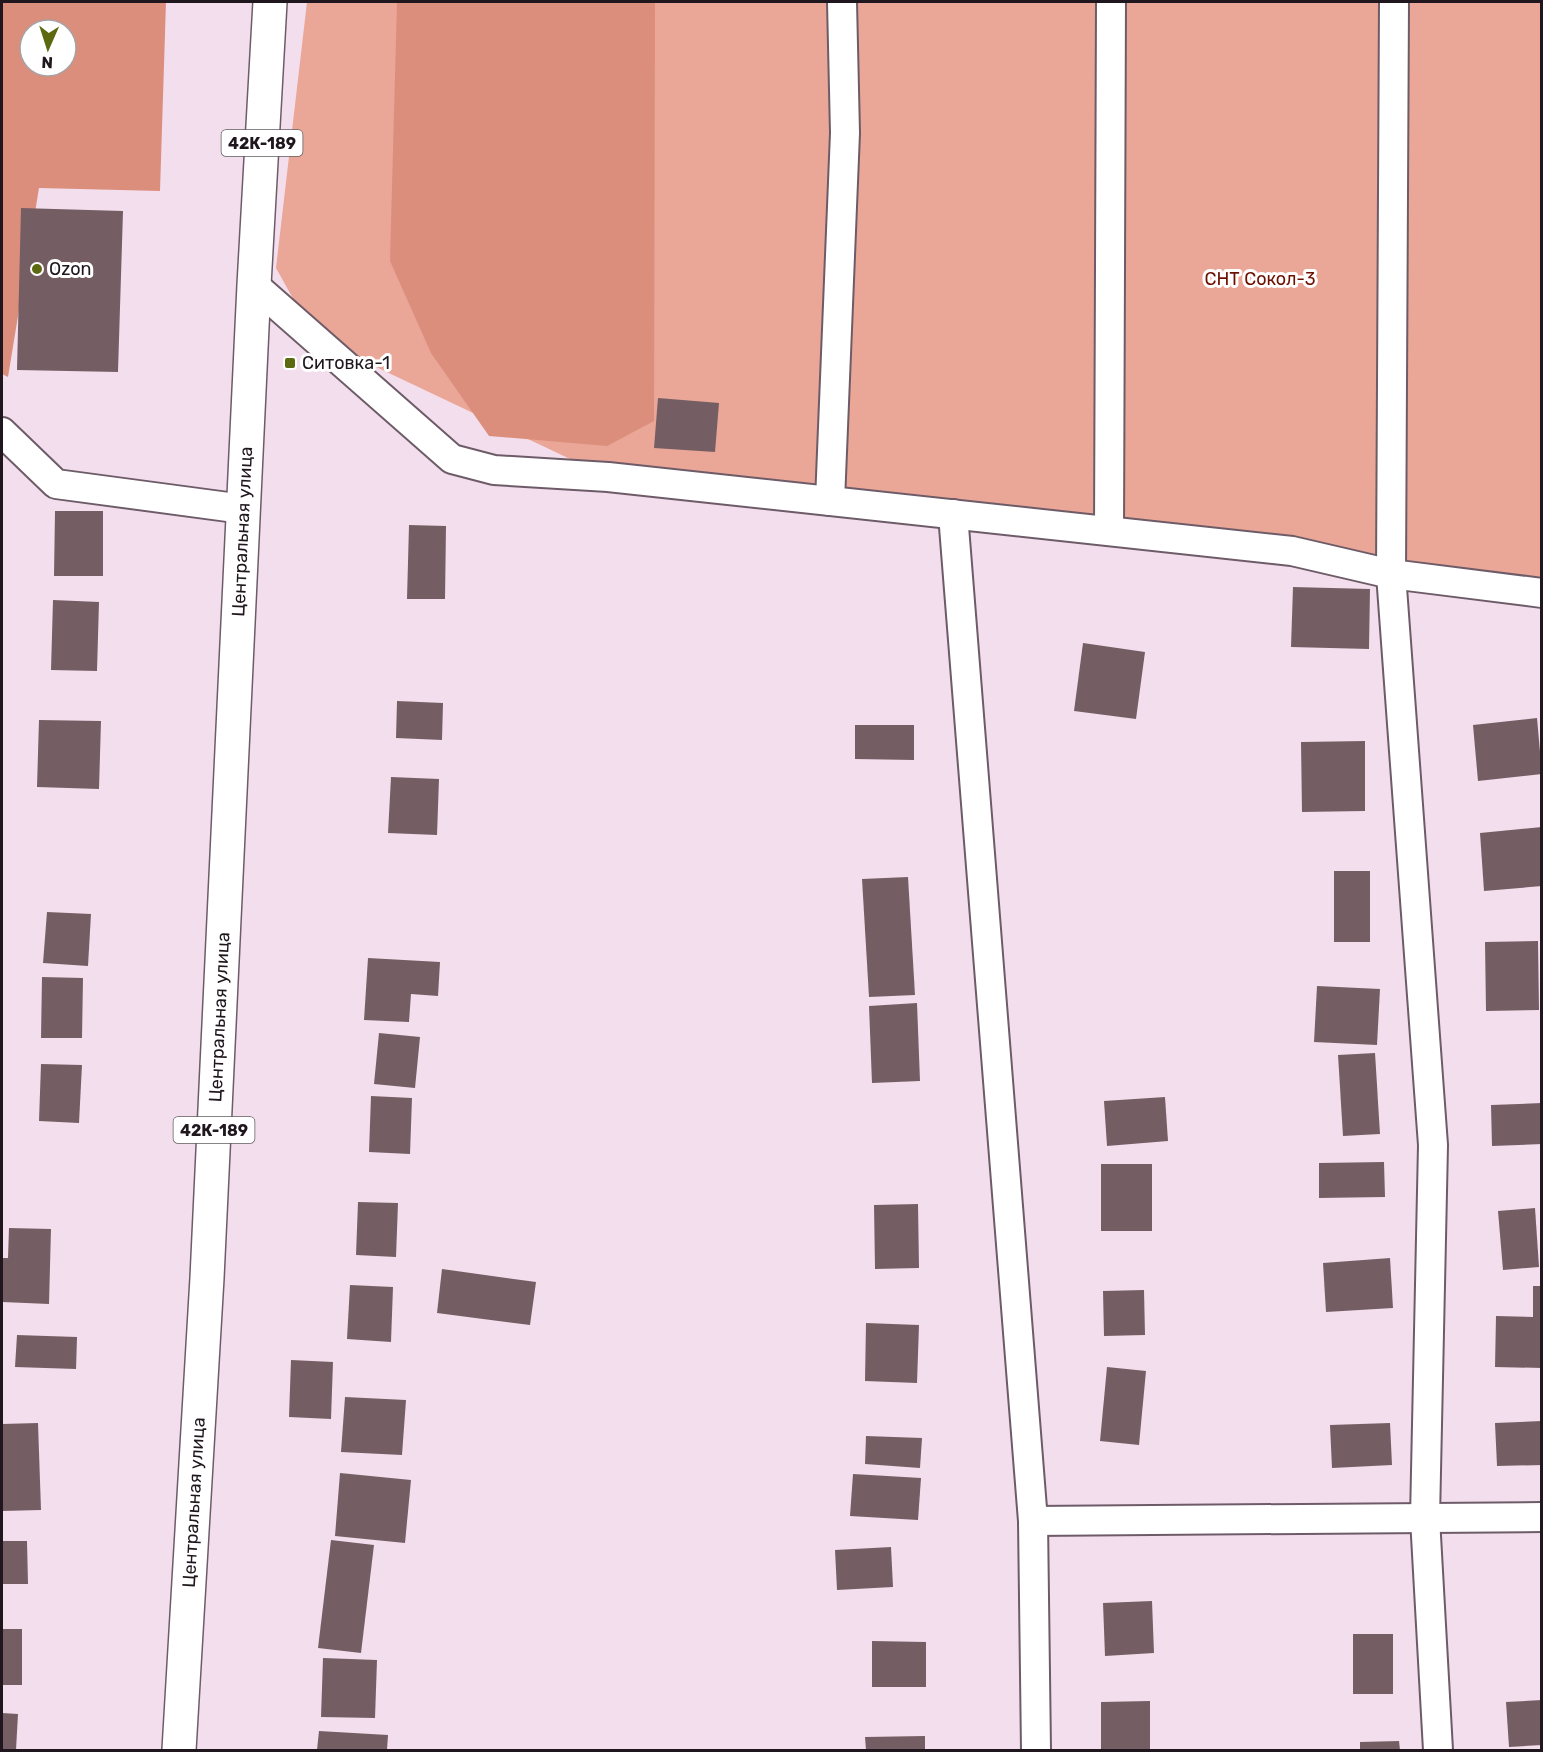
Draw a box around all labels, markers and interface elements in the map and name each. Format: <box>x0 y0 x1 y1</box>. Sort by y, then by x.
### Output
north arrow <box>18 18 78 78</box>
text: N <box>41 53 53 72</box>
road number: 42К-189 <box>222 130 302 156</box>
place label: Ozon <box>49 258 91 280</box>
marker: Ozon <box>30 262 44 276</box>
park label: СНТ Сокол-3 <box>1205 268 1315 290</box>
place label: Ситовка-1 <box>302 352 390 374</box>
marker: Ситовка-1 <box>283 356 297 370</box>
street label: Центральная улица <box>227 446 257 617</box>
street label: Центральная улица <box>204 931 234 1103</box>
road number: 42К-189 <box>174 1117 254 1143</box>
street label: Центральная улица <box>178 1417 210 1588</box>

